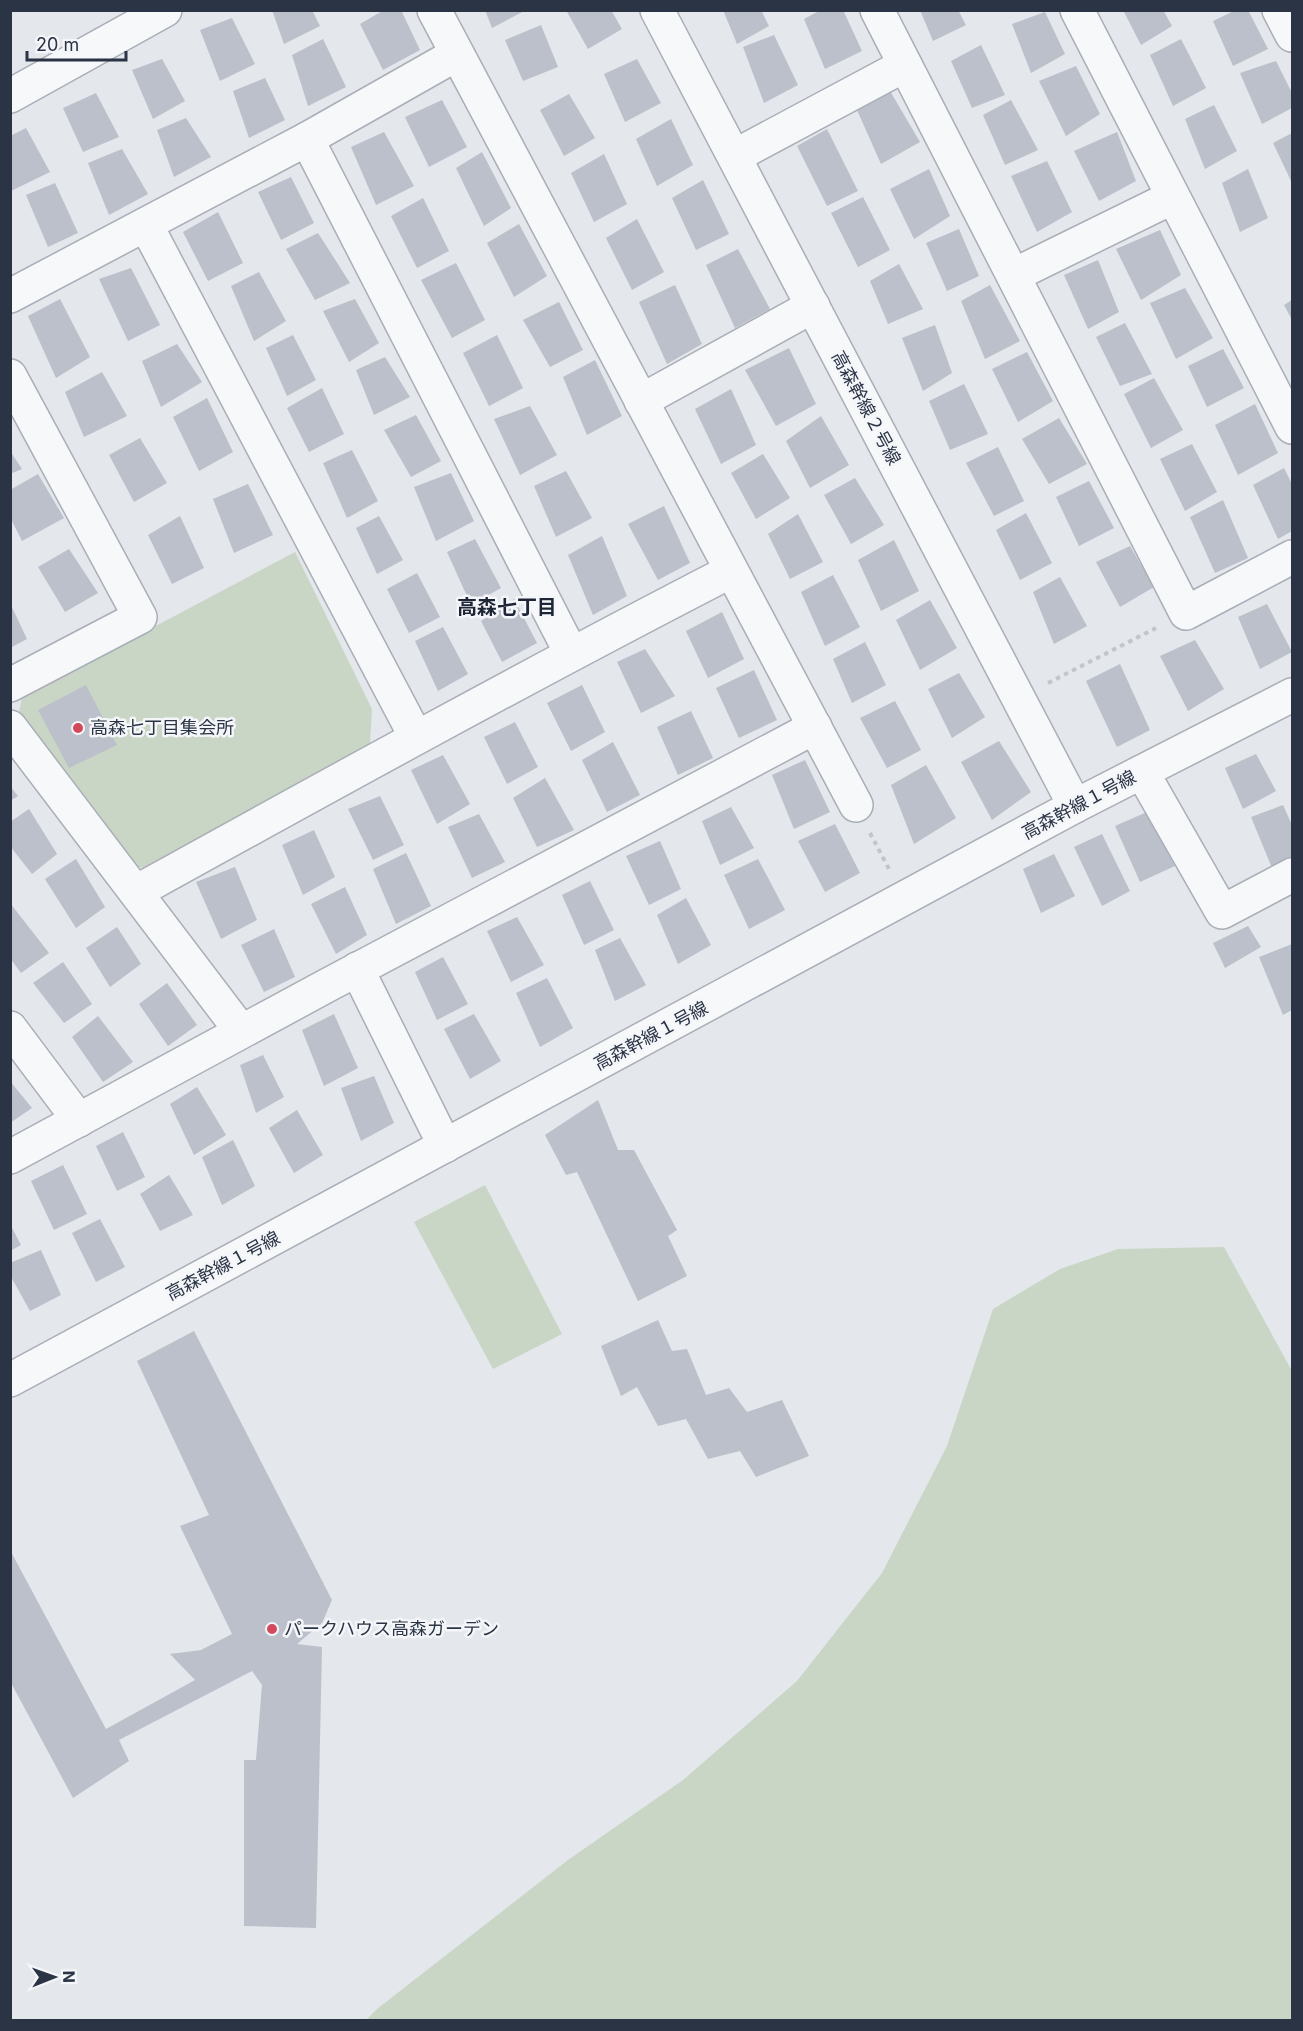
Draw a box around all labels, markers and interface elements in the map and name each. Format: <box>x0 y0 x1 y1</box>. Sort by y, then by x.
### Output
scale bar <box>27 24 126 62</box>
text: 20 m <box>36 34 79 55</box>
street label: 高森幹線２号線 <box>828 347 905 468</box>
district label: 高森七丁目 <box>457 595 557 619</box>
place label: 高森七丁目集会所 <box>90 717 234 738</box>
marker: 高森七丁目集会所 <box>71 721 85 735</box>
street label: 高森幹線１号線 <box>1018 766 1139 843</box>
street label: 高森幹線１号線 <box>590 997 711 1074</box>
street label: 高森幹線１号線 <box>162 1227 283 1304</box>
place label: パークハウス高森ガーデン <box>284 1618 499 1639</box>
marker: パークハウス高森ガーデン <box>265 1622 279 1636</box>
north arrow <box>24 1947 84 2007</box>
text: N <box>59 1970 79 1983</box>

